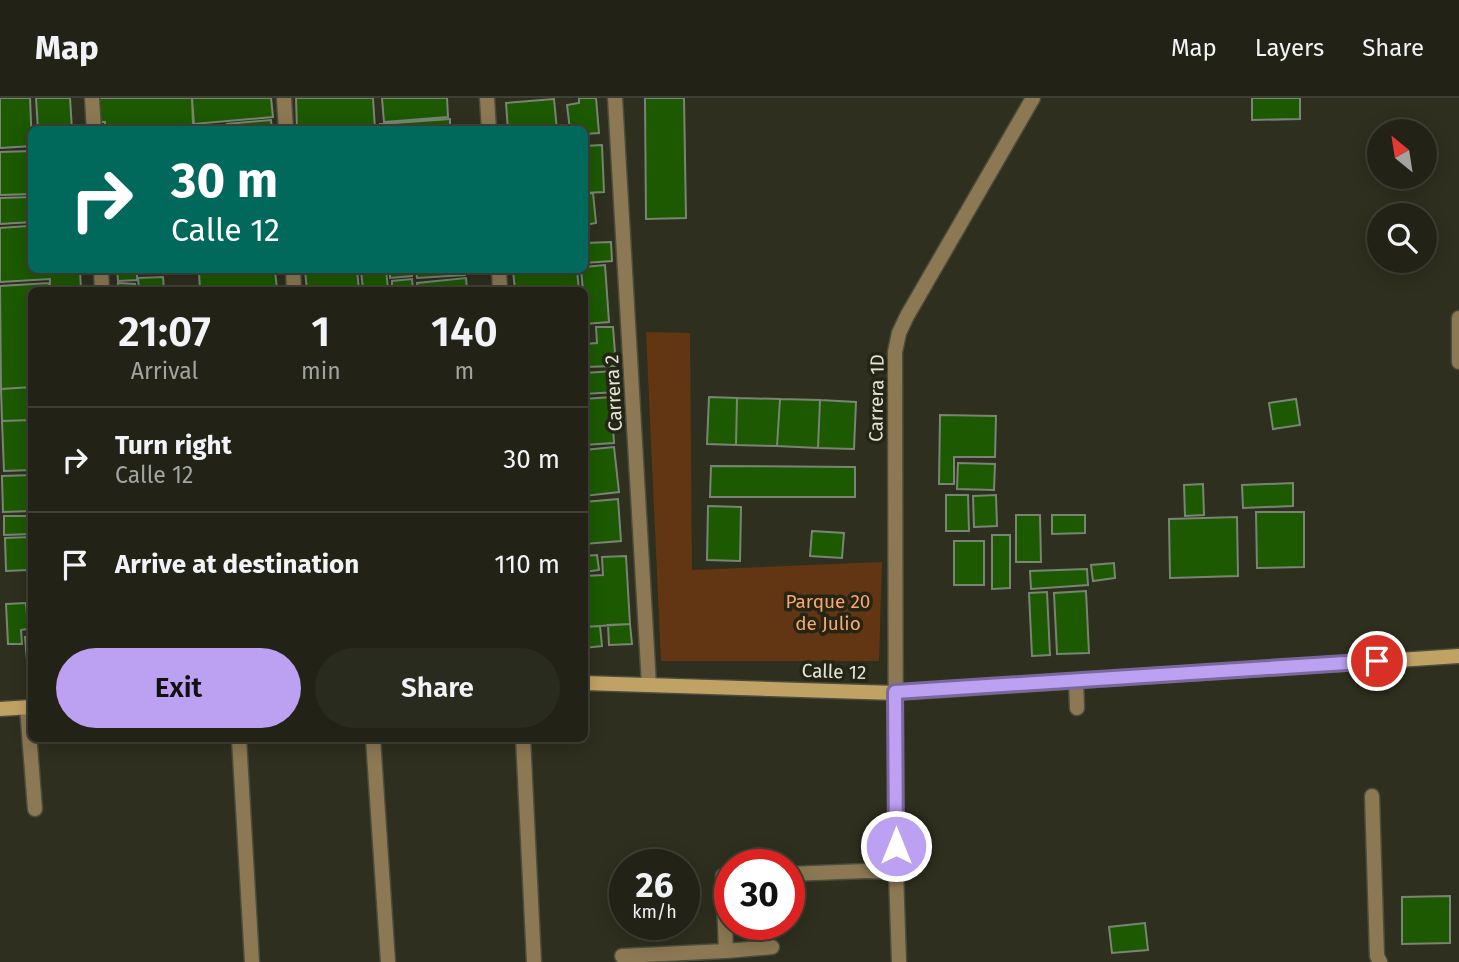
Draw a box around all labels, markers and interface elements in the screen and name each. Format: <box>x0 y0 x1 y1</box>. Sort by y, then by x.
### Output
text: Map <box>35 28 99 68</box>
text: Map <box>1171 34 1217 62</box>
text: Layers <box>1255 34 1324 62</box>
text: Share <box>1362 34 1424 62</box>
north arrow <box>1367 119 1437 189</box>
map controls <box>1367 119 1437 273</box>
text: 30 m <box>171 151 278 210</box>
icon: right <box>56 154 147 245</box>
button: search <box>1367 203 1437 273</box>
text: Calle 12 <box>171 211 280 249</box>
text: 21:07 <box>118 307 211 357</box>
text: 1 <box>311 307 330 357</box>
text: 140 <box>431 307 498 357</box>
street label: Carrera 2 <box>600 354 627 432</box>
street label: Carrera 1D <box>864 354 889 442</box>
text: Arrival <box>131 357 198 385</box>
text: min <box>301 357 341 385</box>
text: m <box>454 357 474 385</box>
text: Turn right <box>115 430 232 461</box>
icon: right <box>56 441 94 479</box>
text: 30 m <box>503 444 560 475</box>
text: Calle 12 <box>115 461 193 489</box>
icon: arrive <box>56 546 94 584</box>
text: Arrive at destination <box>115 549 359 580</box>
text: 110 m <box>494 549 560 580</box>
park label: Parque 20 de Julio <box>786 590 870 635</box>
pin <box>1347 631 1407 691</box>
icon: arrive <box>1358 642 1396 680</box>
button: Exit <box>56 648 301 728</box>
button: Share <box>315 648 560 728</box>
street label: Calle 12 <box>801 659 867 684</box>
position arrow <box>859 809 933 883</box>
speed limit sign: 30 <box>714 849 805 940</box>
text: 26 <box>636 864 673 906</box>
text: km/h <box>632 901 677 923</box>

